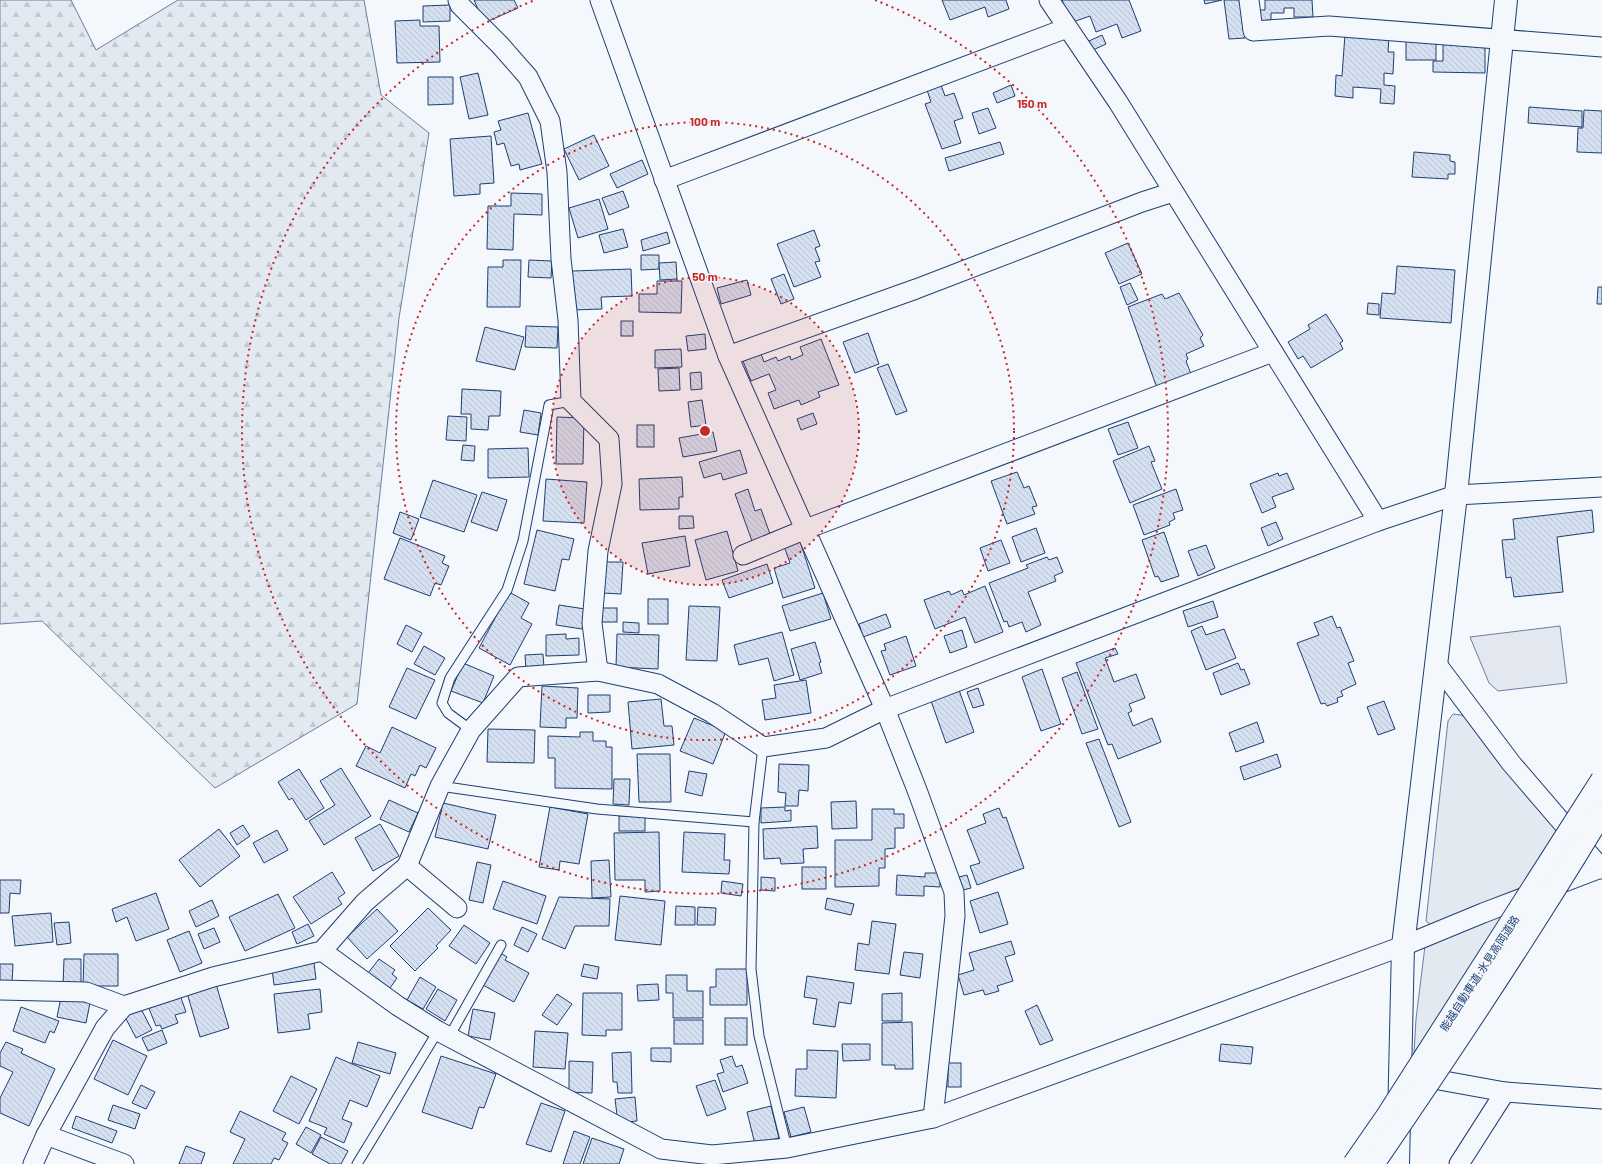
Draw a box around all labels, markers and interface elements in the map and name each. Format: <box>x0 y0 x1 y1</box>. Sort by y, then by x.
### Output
text: 150 m <box>1017 96 1047 110</box>
text: 100 m <box>690 114 720 128</box>
text: 50 m <box>692 269 718 283</box>
centre of rings <box>698 424 712 438</box>
street label: 能越自動車道;氷見高岡道路 <box>1437 913 1521 1033</box>

